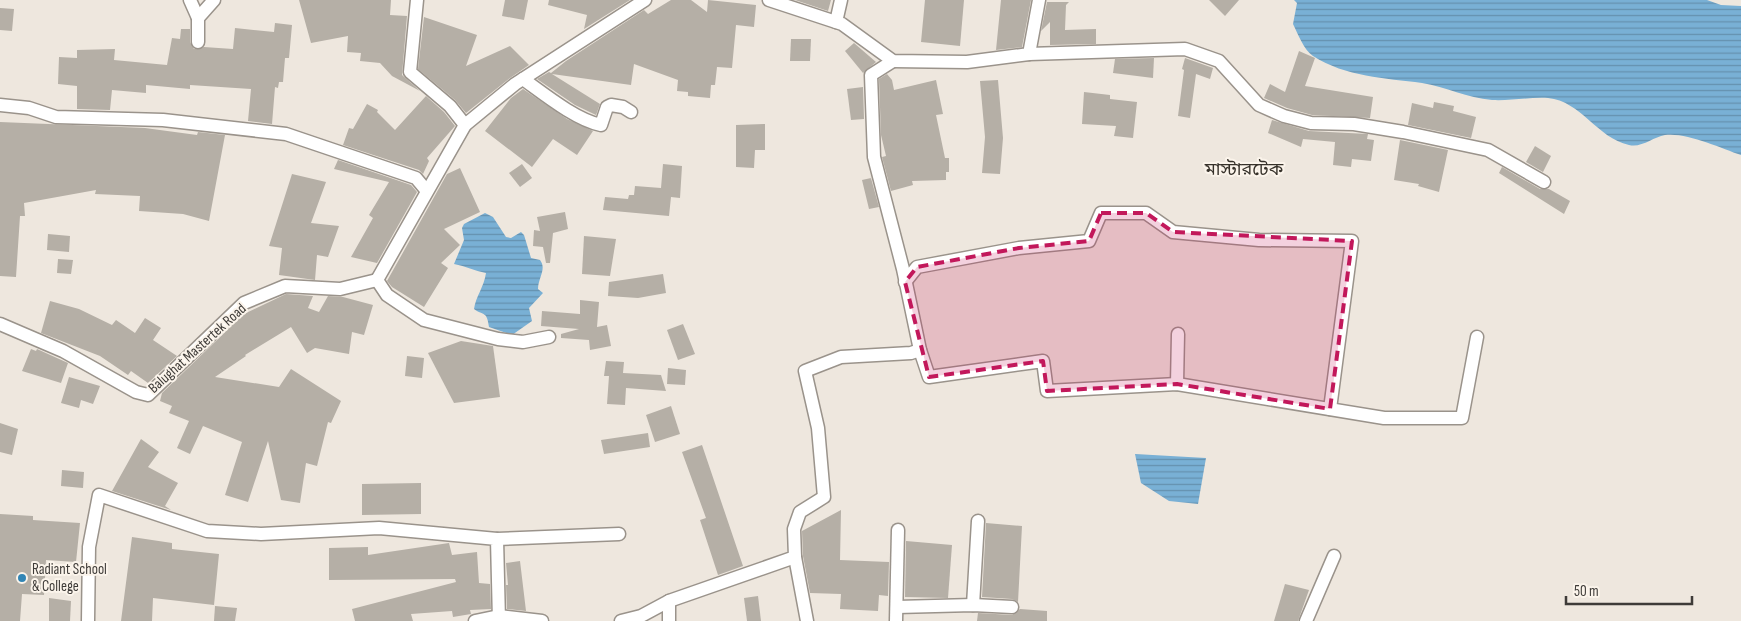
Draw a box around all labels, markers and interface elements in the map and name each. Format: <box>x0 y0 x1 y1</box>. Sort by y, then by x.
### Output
district label: মাস্টারটেক <box>1204 159 1284 180</box>
street label: Balughat Mastertek Road <box>144 299 250 397</box>
place label: Radiant School & College <box>32 560 107 596</box>
marker: Radiant School & College <box>16 572 28 584</box>
scale bar <box>1566 574 1692 606</box>
text: 50 m <box>1574 582 1599 601</box>

